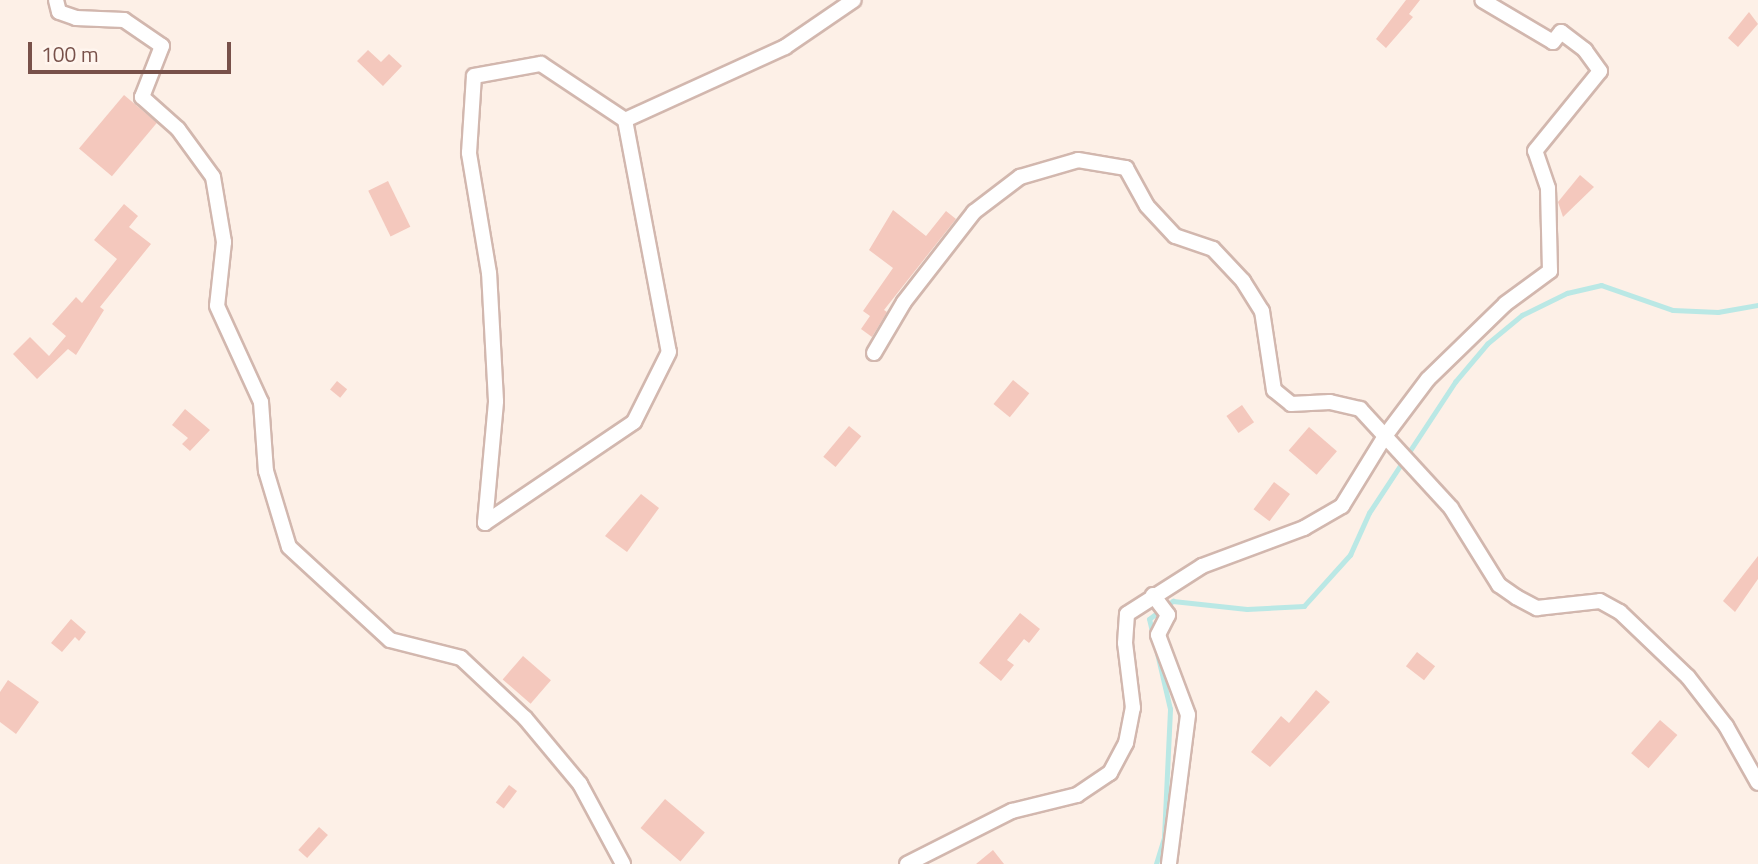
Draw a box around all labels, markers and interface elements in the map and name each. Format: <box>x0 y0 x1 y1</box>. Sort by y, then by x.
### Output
scale bar <box>32 28 234 72</box>
text: 100 m <box>41 38 98 70</box>

